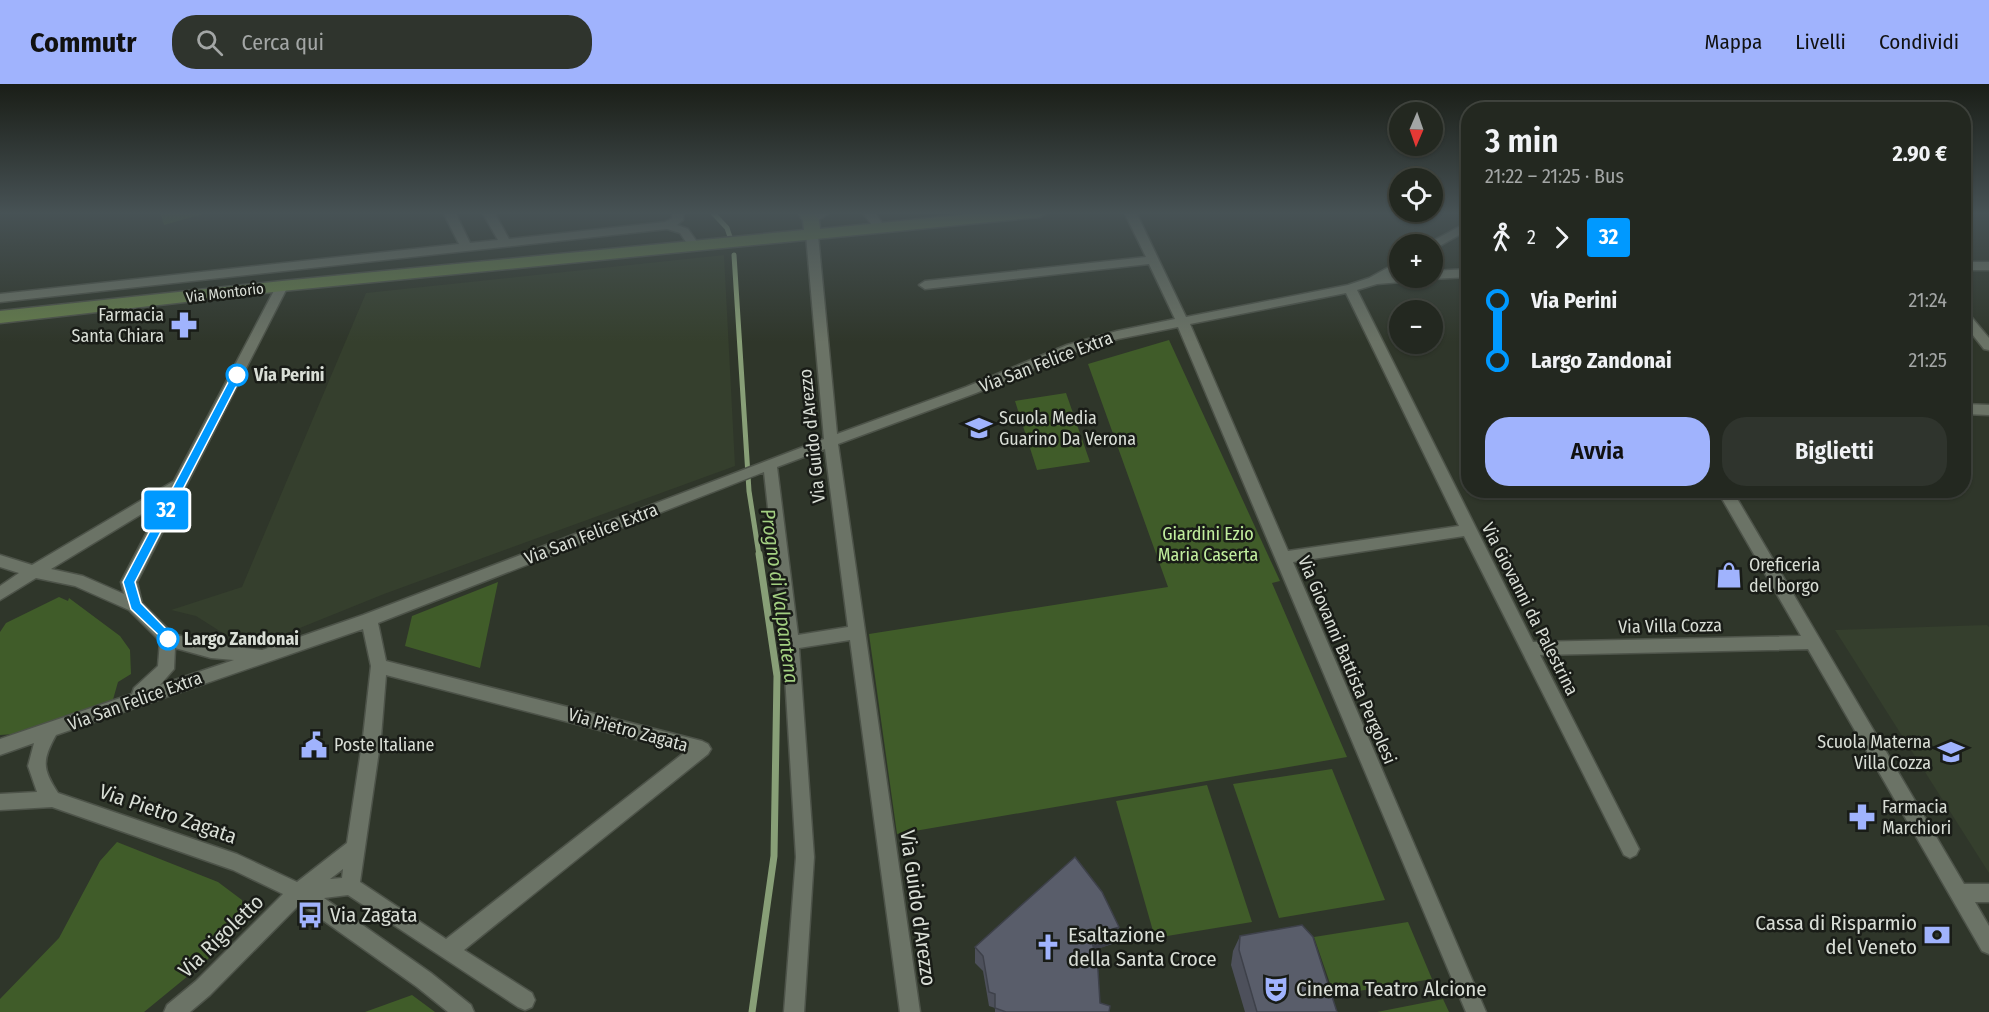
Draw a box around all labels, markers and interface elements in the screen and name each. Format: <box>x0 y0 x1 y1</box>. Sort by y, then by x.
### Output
search box <box>172 15 592 69</box>
text: Commutr <box>30 26 136 59</box>
icon: search <box>193 26 226 59</box>
text: Cerca qui <box>241 29 324 56</box>
text: Mappa <box>1705 29 1762 55</box>
text: Livelli <box>1795 29 1846 55</box>
text: Condividi <box>1879 29 1959 55</box>
north arrow <box>1389 102 1443 156</box>
map controls <box>1389 102 1443 354</box>
text: 3 min <box>1485 121 1559 161</box>
text: 2.90 € <box>1893 140 1947 167</box>
text: 21:22 – 21:25 · Bus <box>1485 164 1624 188</box>
button: locate <box>1389 168 1443 222</box>
icon: walk <box>1485 221 1518 254</box>
icon: forward <box>1545 221 1578 254</box>
text: 32 <box>1599 224 1618 250</box>
text: 2 <box>1527 225 1536 249</box>
button: + <box>1389 234 1443 288</box>
street label: Via Montorio <box>185 279 265 307</box>
text: Via Perini <box>1531 287 1617 314</box>
text: 21:24 <box>1908 288 1947 312</box>
button: − <box>1389 300 1443 354</box>
place label: Farmacia Santa Chiara <box>72 304 164 347</box>
pharmacy icon: Farmacia Santa Chiara <box>169 310 199 340</box>
street label: Via San Felice Extra <box>976 326 1116 398</box>
text: Largo Zandonai <box>1531 347 1672 374</box>
text: 21:25 <box>1909 348 1947 372</box>
marker: Via Perini <box>226 364 248 386</box>
place label: Via Perini <box>253 364 325 386</box>
street label: Via Guido d'Arezzo <box>794 368 830 504</box>
place label: Scuola Media Guarino Da Verona <box>999 407 1136 450</box>
school or university icon: Scuola Media Guarino Da Verona <box>964 413 994 443</box>
button: Avvia <box>1485 417 1710 486</box>
button: Biglietti <box>1722 417 1947 486</box>
line badge: 32 <box>139 490 193 530</box>
text: 32 <box>156 497 176 523</box>
street label: Via San Felice Extra <box>521 498 661 570</box>
water label: Progno di Valpantena <box>756 507 804 685</box>
street label: Via Giovanni da Palestrina <box>1477 519 1583 699</box>
park label: Giardini Ezio Maria Caserta <box>1158 523 1258 566</box>
street label: Via Giovanni Battista Pergolesi <box>1293 553 1401 767</box>
place label: Oreficeria del borgo <box>1749 554 1820 597</box>
shop icon: Oreficeria del borgo <box>1714 560 1744 590</box>
street label: Via Villa Cozza <box>1618 614 1722 638</box>
marker: Largo Zandonai <box>157 628 179 650</box>
place label: Largo Zandonai <box>184 628 299 650</box>
street label: Via San Felice Extra <box>65 667 205 735</box>
street label: Via Pietro Zagata <box>566 703 691 757</box>
public building icon: Poste Italiane <box>299 730 329 760</box>
place label: Scuola Materna Villa Cozza <box>1817 731 1931 774</box>
place label: Poste Italiane <box>334 734 434 756</box>
school or university icon: Scuola Materna Villa Cozza <box>1936 737 1966 767</box>
street label: Via Pietro Zagata <box>96 778 240 850</box>
place label: Farmacia Marchiori <box>1882 796 1951 839</box>
pharmacy icon: Farmacia Marchiori <box>1847 802 1877 832</box>
street label: Via Guido d'Arezzo <box>894 828 942 988</box>
street label: Via Rigoletto <box>173 889 269 983</box>
bus stop icon: Via Zagata <box>295 900 325 930</box>
place label: Via Zagata <box>330 902 418 928</box>
place label: Cassa di Risparmio del Veneto <box>1755 910 1917 960</box>
bank icon: Cassa di Risparmio del Veneto <box>1922 920 1952 950</box>
place label: Esaltazione della Santa Croce <box>1068 922 1217 972</box>
church icon: Esaltazione della Santa Croce <box>1033 932 1063 962</box>
theatre icon: Cinema Teatro Alcione <box>1261 974 1291 1004</box>
place label: Cinema Teatro Alcione <box>1296 976 1487 1002</box>

